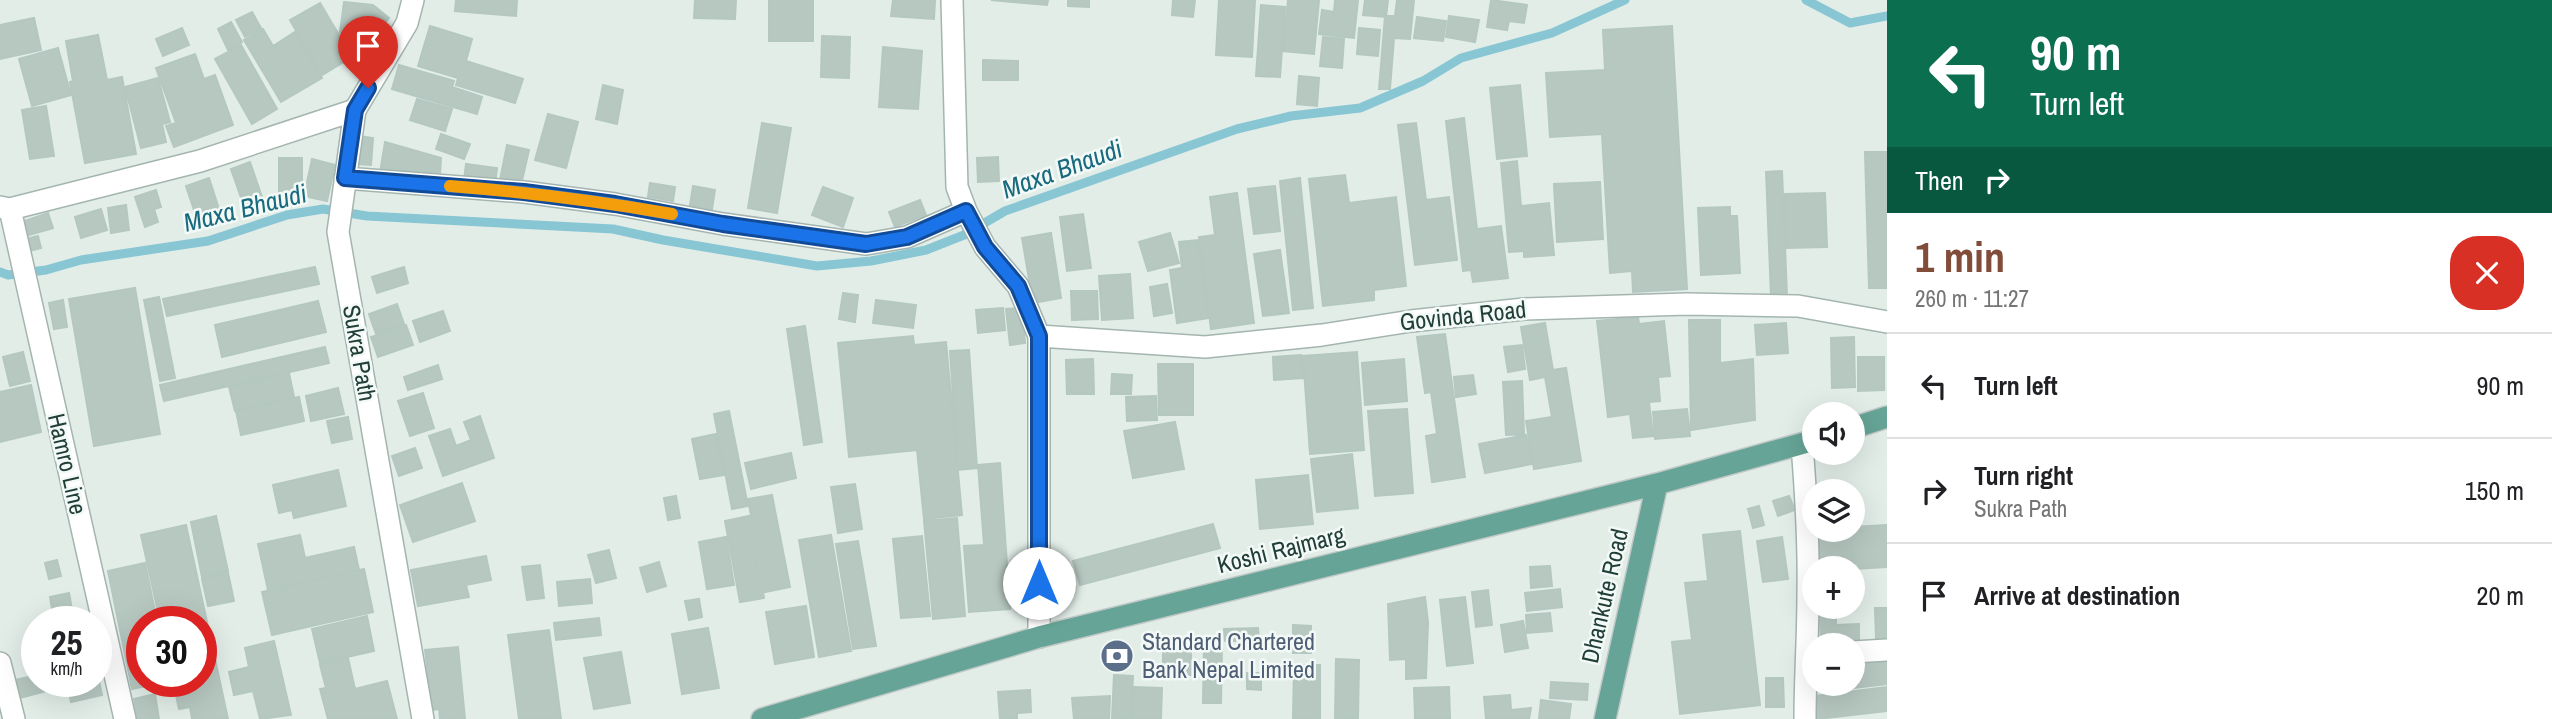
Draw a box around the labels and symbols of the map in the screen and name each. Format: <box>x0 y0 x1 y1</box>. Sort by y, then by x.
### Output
pin <box>338 16 398 88</box>
water label: Maxa Bhaudi <box>997 131 1127 206</box>
water label: Maxa Bhaudi <box>180 175 310 240</box>
street label: Govinda Road <box>1398 292 1528 338</box>
street label: Sukra Path <box>336 302 384 404</box>
street label: Hamro Line <box>41 410 95 517</box>
street label: Koshi Rajmarg <box>1214 518 1348 580</box>
street label: Dhankute Road <box>1573 526 1635 666</box>
position arrow <box>1002 546 1076 620</box>
speed limit sign: 30 <box>126 606 217 697</box>
place label: Standard Chartered Bank Nepal Limited <box>1142 625 1315 685</box>
bank icon: Standard Chartered Bank Nepal Limited <box>1098 637 1136 675</box>

